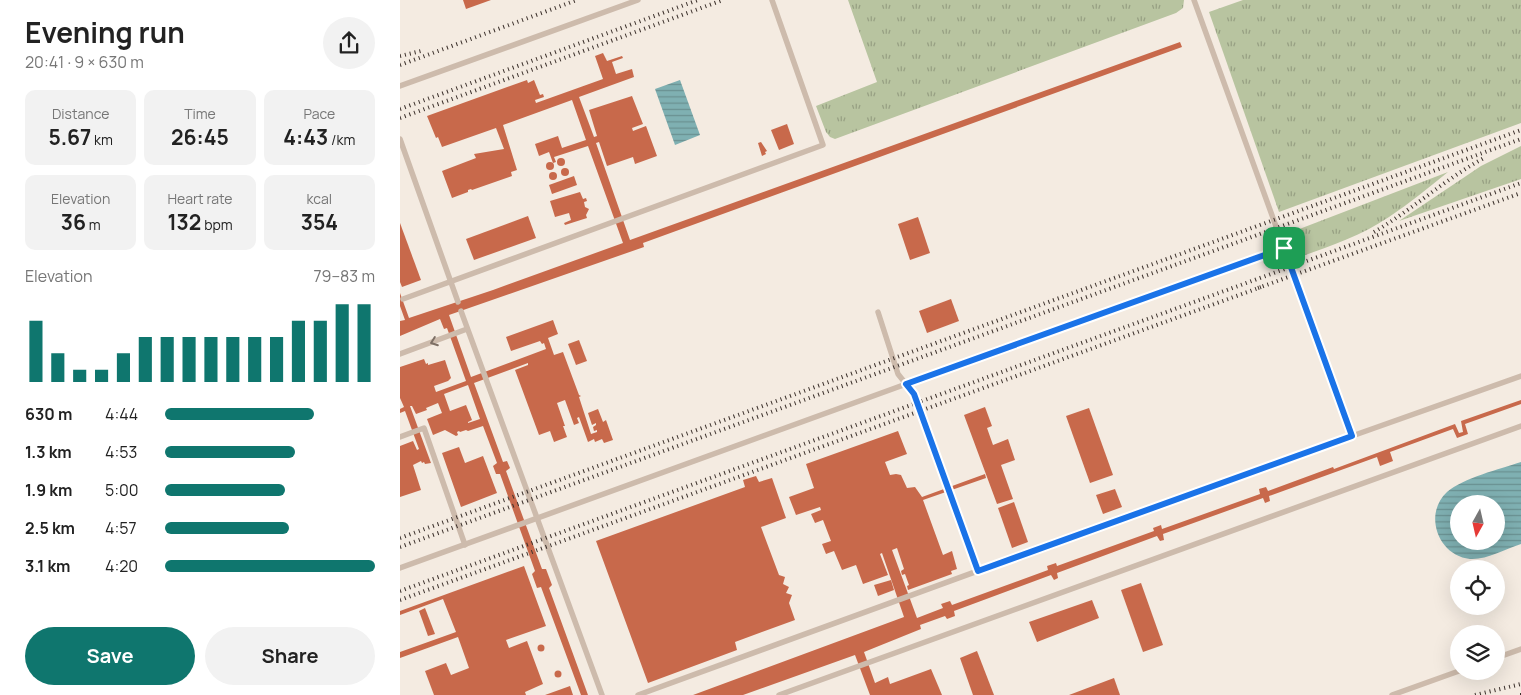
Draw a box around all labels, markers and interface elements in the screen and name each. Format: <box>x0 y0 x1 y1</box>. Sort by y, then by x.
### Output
text: Evening run <box>25 13 185 51</box>
button: share <box>323 17 375 69</box>
text: 20:41 · 9 × 630 m <box>25 51 144 73</box>
text: Distance <box>52 104 109 123</box>
text: Time <box>184 104 216 123</box>
text: Pace <box>304 104 335 123</box>
text: 5.67 <box>48 123 91 151</box>
text: 26:45 <box>171 123 229 151</box>
text: 4:43 <box>283 123 328 151</box>
text: km <box>91 130 113 149</box>
text: /km <box>328 130 355 149</box>
text: Elevation <box>51 189 110 208</box>
text: Heart rate <box>168 189 232 208</box>
text: kcal <box>307 189 332 208</box>
text: 36 <box>61 208 86 236</box>
text: 132 <box>167 208 201 236</box>
text: 354 <box>301 208 338 236</box>
text: m <box>86 215 101 234</box>
text: bpm <box>201 215 233 234</box>
pin <box>1263 227 1305 269</box>
icon: arrive <box>1270 234 1298 262</box>
text: Elevation <box>25 265 93 287</box>
text: 79–83 m <box>313 265 375 287</box>
one-way arrow <box>430 336 438 346</box>
text: 630 m <box>25 403 72 425</box>
text: 4:44 <box>105 403 138 425</box>
text: 1.3 km <box>25 441 72 463</box>
text: 4:53 <box>105 441 137 463</box>
text: 1.9 km <box>25 479 72 501</box>
text: 5:00 <box>105 479 139 501</box>
north arrow <box>1450 495 1505 550</box>
map controls <box>1450 495 1505 680</box>
text: 2.5 km <box>25 517 75 539</box>
text: 4:57 <box>105 517 137 539</box>
text: 3.1 km <box>25 555 70 577</box>
text: 4:20 <box>105 555 138 577</box>
button: locate <box>1450 560 1505 615</box>
button: layers <box>1450 625 1505 680</box>
button: Save <box>25 627 195 685</box>
button: Share <box>205 627 375 685</box>

